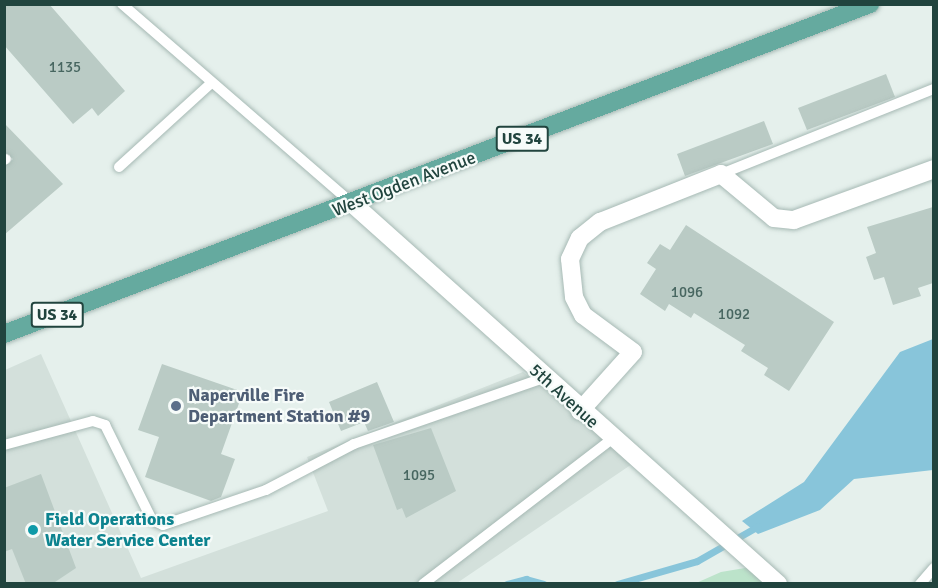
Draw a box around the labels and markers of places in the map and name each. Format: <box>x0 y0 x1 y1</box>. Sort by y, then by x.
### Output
place label: Naperville Fire Department Station #9 <box>188 385 370 428</box>
marker: Naperville Fire Department Station #9 <box>169 399 183 413</box>
place label: Field Operations Water Service Center <box>45 509 210 552</box>
marker: Field Operations Water Service Center <box>26 523 40 537</box>

